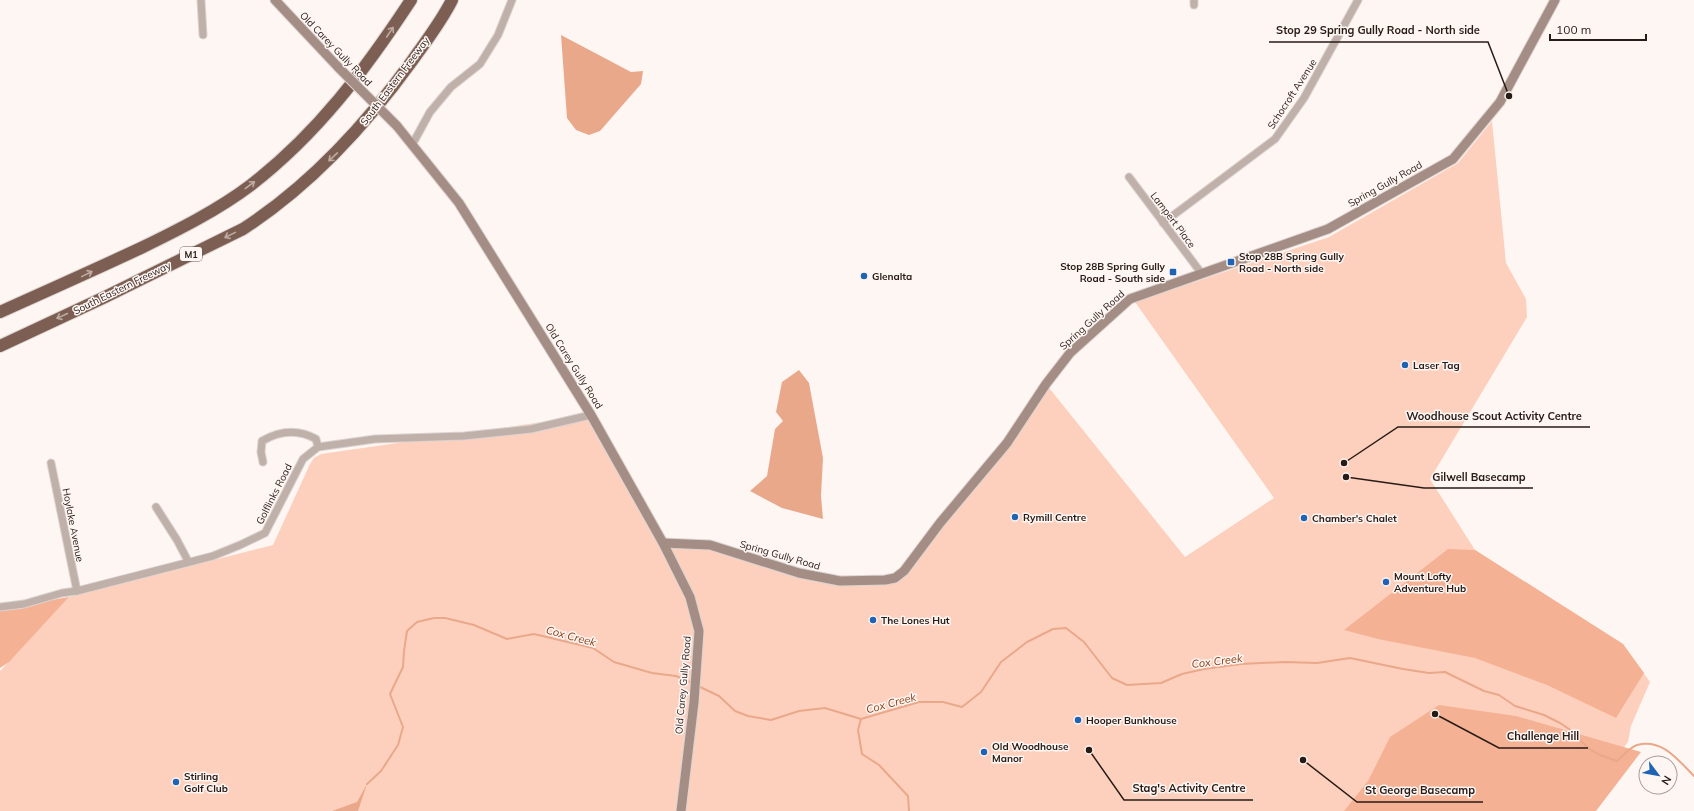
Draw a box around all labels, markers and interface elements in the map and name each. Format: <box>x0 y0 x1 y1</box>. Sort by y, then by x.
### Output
street label: Old Carey Gully Road <box>297 9 375 89</box>
scale bar <box>1550 16 1646 42</box>
callout: Stop 29 Spring Gully Road - North side <box>1269 19 1488 42</box>
text: 100 m <box>1556 22 1591 37</box>
text: Stop 29 Spring Gully Road - North side <box>1276 23 1480 37</box>
one-way arrow <box>386 26 394 37</box>
street label: South Eastern Freeway <box>358 34 433 128</box>
street label: Schocroft Avenue <box>1264 56 1320 132</box>
one-way arrow <box>328 152 338 161</box>
street label: Spring Gully Road <box>1346 158 1424 210</box>
one-way arrow <box>245 181 256 189</box>
street label: Lampert Place <box>1148 189 1198 251</box>
one-way arrow <box>224 232 236 239</box>
road number: M1 <box>180 247 202 261</box>
place label: Stop 28B Spring Gully Road - North side <box>1239 250 1344 275</box>
marker: Stop 28B Spring Gully Road - North side <box>1226 257 1236 267</box>
street label: South Eastern Freeway <box>71 258 174 317</box>
place label: Stop 28B Spring Gully Road - South side <box>1060 260 1166 285</box>
marker: Stop 28B Spring Gully Road - South side <box>1168 267 1178 277</box>
one-way arrow <box>81 269 93 277</box>
place label: Glenalta <box>872 270 912 283</box>
marker: Glenalta <box>859 271 869 281</box>
street label: Spring Gully Road <box>1057 287 1127 353</box>
one-way arrow <box>57 313 69 320</box>
street label: Old Carey Gully Road <box>542 321 606 411</box>
place label: Laser Tag <box>1413 359 1460 372</box>
marker: Laser Tag <box>1400 360 1410 370</box>
callout: Woodhouse Scout Activity Centre <box>1398 404 1590 427</box>
text: Woodhouse Scout Activity Centre <box>1406 409 1582 423</box>
street label: Golflinks Road <box>253 461 295 527</box>
callout: Gilwell Basecamp <box>1424 465 1533 488</box>
text: Gilwell Basecamp <box>1432 470 1526 484</box>
street label: Hoylake Avenue <box>59 487 87 563</box>
place label: Rymill Centre <box>1023 511 1087 524</box>
marker: Rymill Centre <box>1010 512 1020 522</box>
place label: Chamber's Chalet <box>1312 512 1397 525</box>
marker: Chamber's Chalet <box>1299 513 1309 523</box>
street label: Spring Gully Road <box>738 537 822 573</box>
place label: Mount Lofty Adventure Hub <box>1394 570 1466 595</box>
marker: Mount Lofty Adventure Hub <box>1381 577 1391 587</box>
place label: The Lones Hut <box>881 614 950 627</box>
marker: The Lones Hut <box>868 615 878 625</box>
water label: Cox Creek <box>544 623 598 649</box>
street label: Old Carey Gully Road <box>672 635 694 735</box>
water label: Cox Creek <box>1191 651 1244 671</box>
water label: Cox Creek <box>864 690 918 716</box>
place label: Hooper Bunkhouse <box>1086 714 1177 727</box>
marker: Hooper Bunkhouse <box>1073 715 1083 725</box>
callout: Challenge Hill <box>1499 725 1588 748</box>
text: Challenge Hill <box>1507 729 1579 743</box>
place label: Old Woodhouse Manor <box>992 740 1069 765</box>
marker: Old Woodhouse Manor <box>979 747 989 757</box>
north arrow <box>1638 755 1678 795</box>
place label: Stirling Golf Club <box>184 770 228 795</box>
text: N <box>1658 773 1675 788</box>
marker: Stirling Golf Club <box>171 777 181 787</box>
callout: Stag's Activity Centre <box>1124 777 1253 800</box>
callout: St George Basecamp <box>1357 779 1483 802</box>
text: Stag's Activity Centre <box>1132 781 1246 795</box>
text: St George Basecamp <box>1365 783 1475 797</box>

